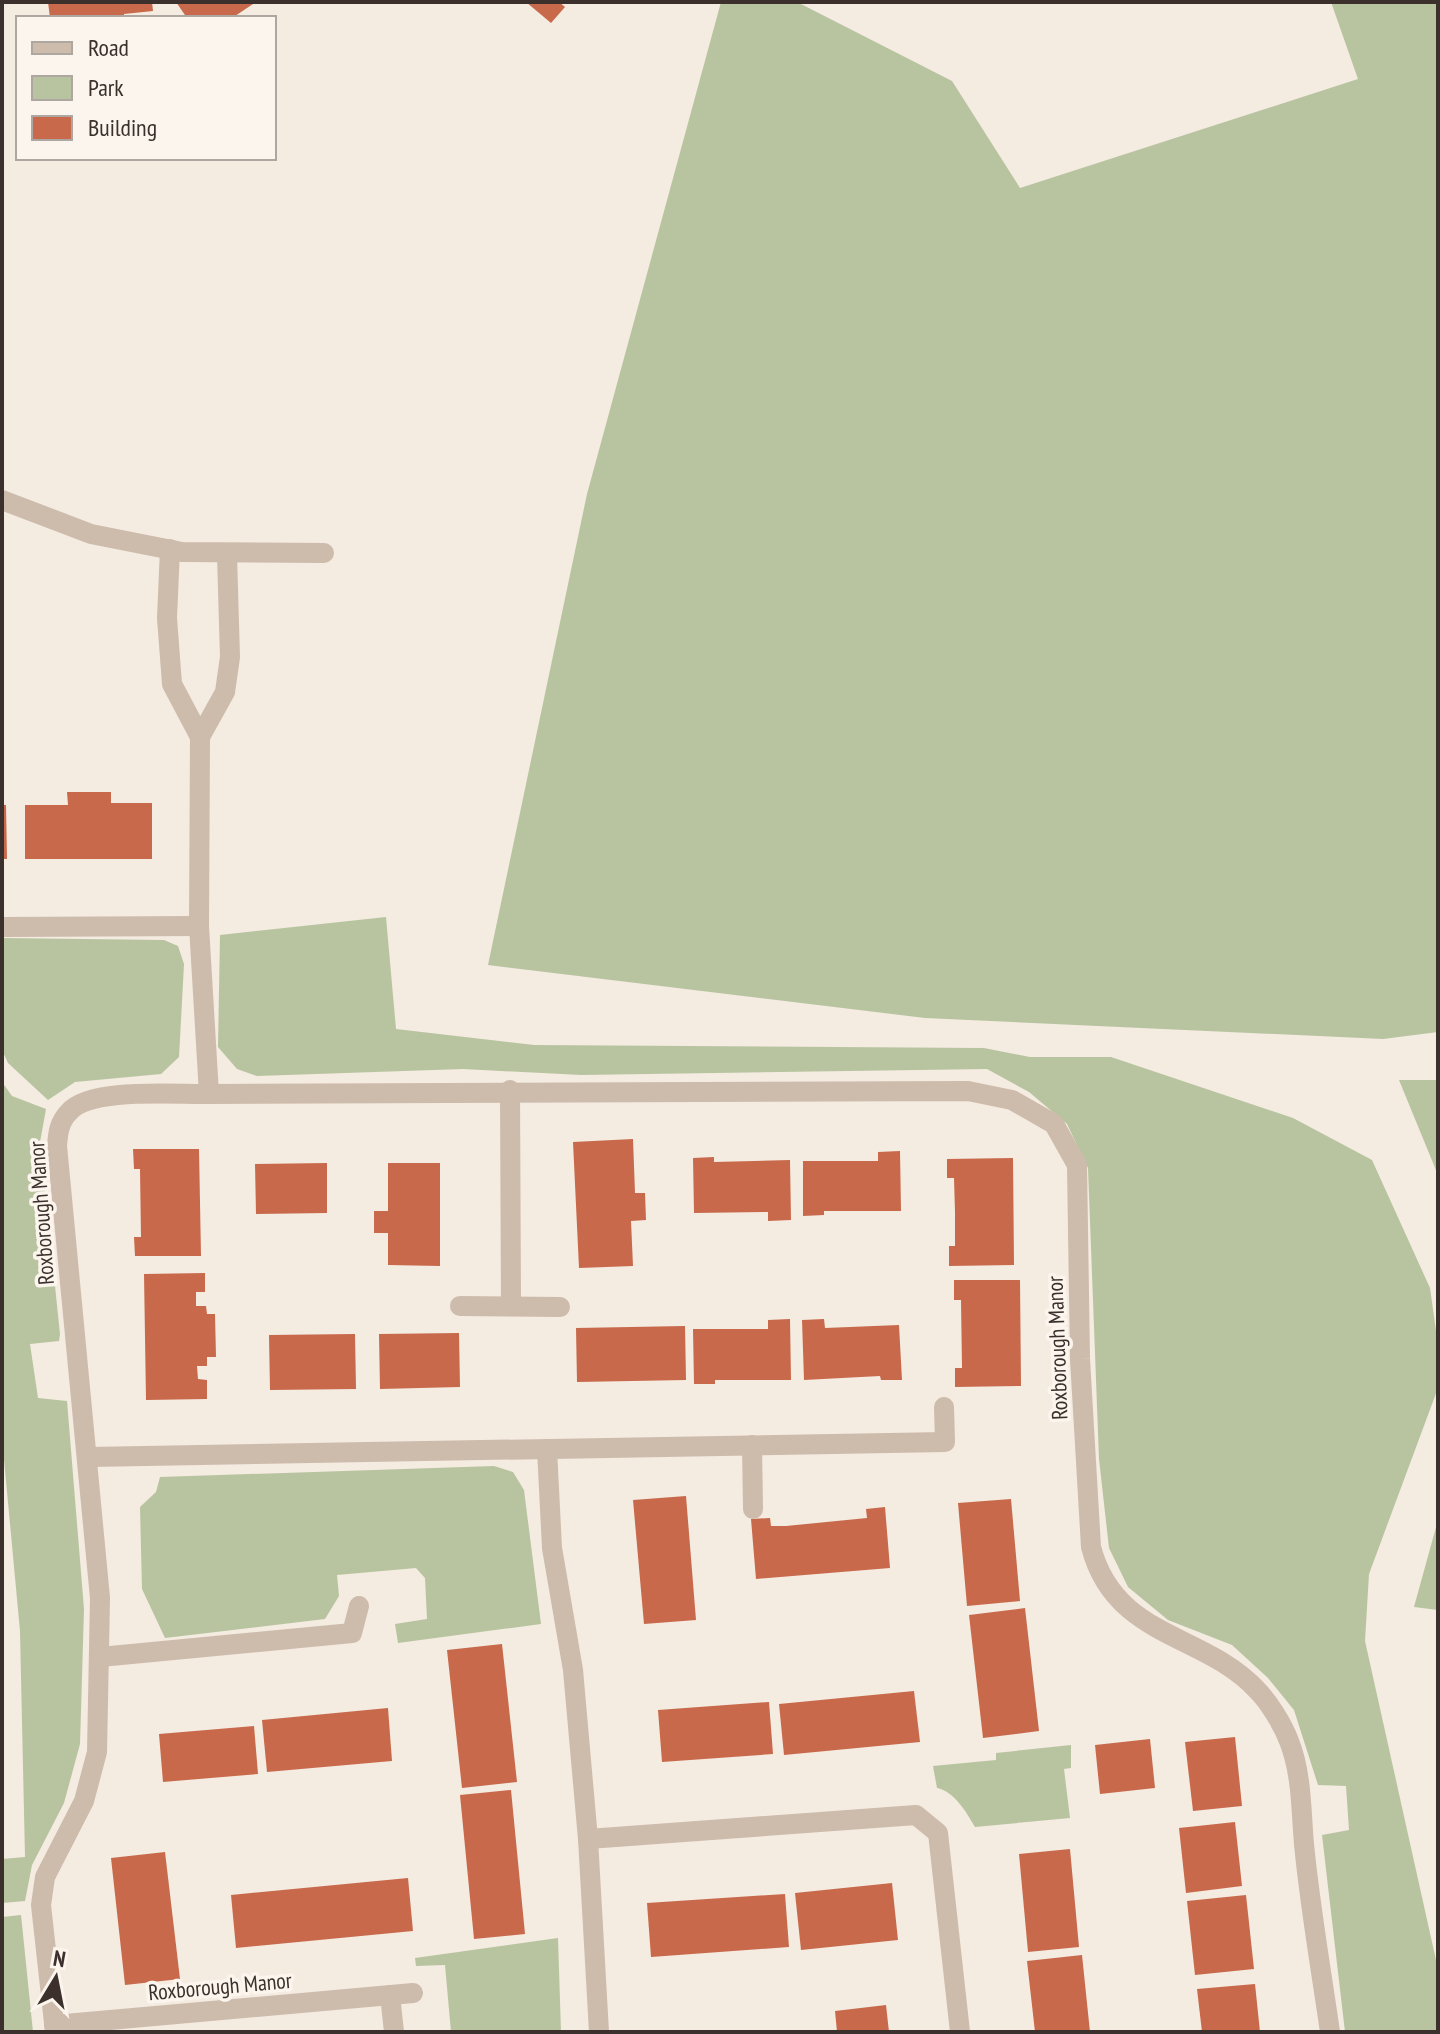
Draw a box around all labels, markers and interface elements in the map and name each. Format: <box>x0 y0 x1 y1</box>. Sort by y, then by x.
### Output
legend <box>16 16 276 160</box>
text: Road <box>88 32 129 63</box>
text: Park <box>88 72 124 103</box>
text: Building <box>88 112 157 143</box>
street label: Roxborough Manor <box>22 1140 60 1286</box>
street label: Roxborough Manor <box>1040 1276 1074 1420</box>
north arrow <box>16 1938 96 2018</box>
text: N <box>51 1943 68 1973</box>
street label: Roxborough Manor <box>147 1966 293 2006</box>

